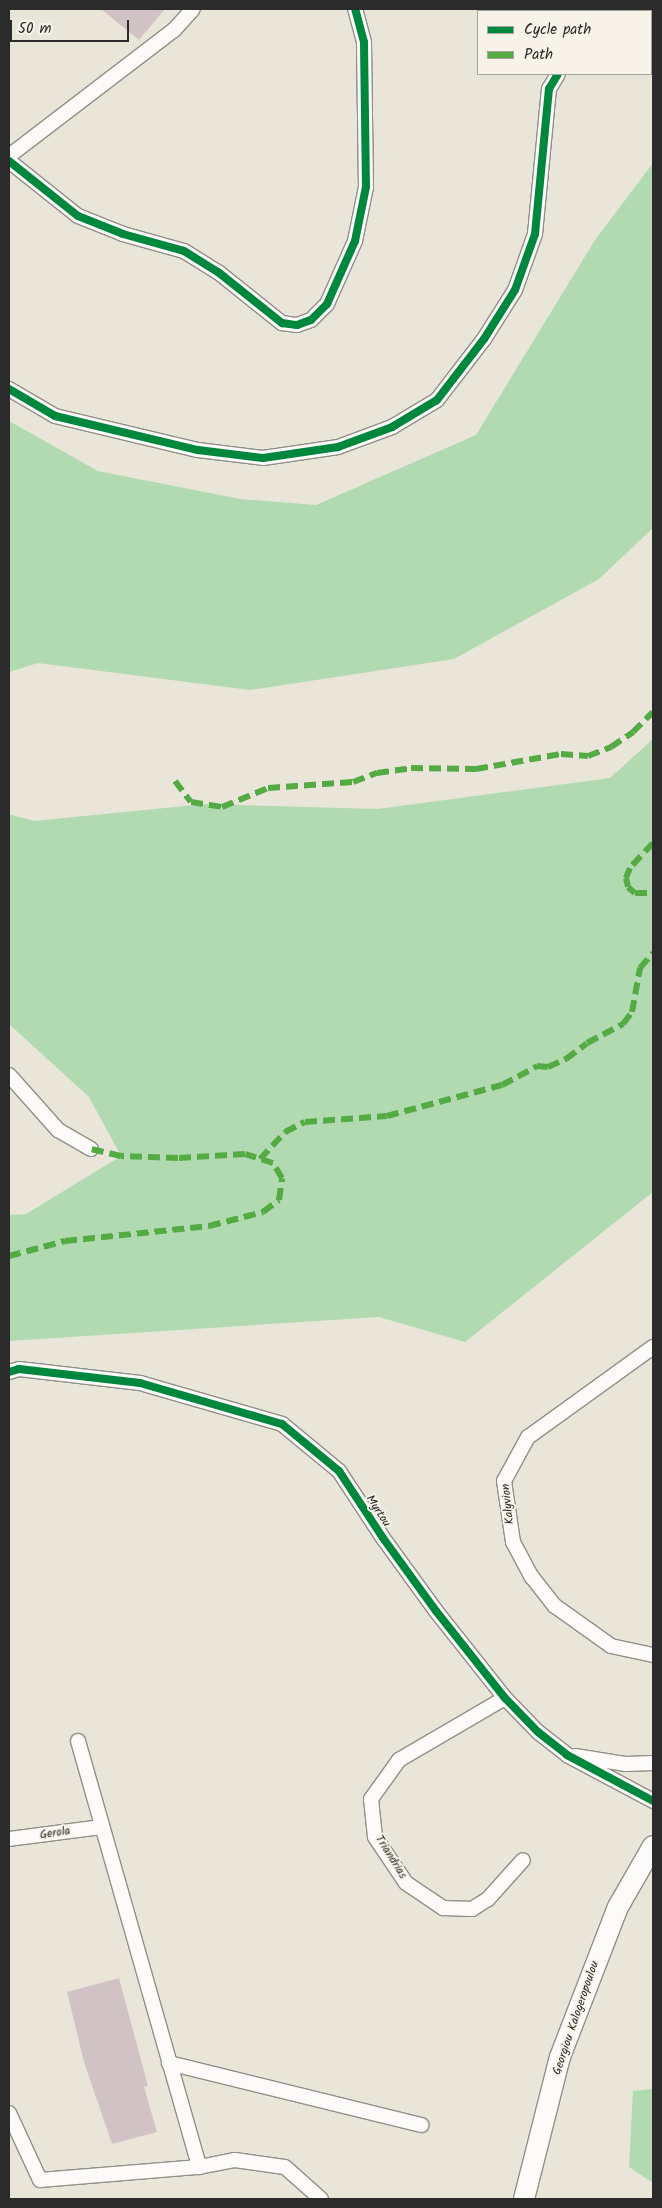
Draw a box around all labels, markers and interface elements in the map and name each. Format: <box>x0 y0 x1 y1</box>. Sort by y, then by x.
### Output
scale bar <box>12 10 131 42</box>
legend <box>477 10 652 75</box>
text: 50 m <box>18 17 52 41</box>
text: Cycle path <box>524 18 591 42</box>
text: Path <box>524 43 553 67</box>
street label: Kalyvion <box>499 1483 517 1525</box>
street label: Myrtou <box>362 1492 394 1530</box>
street label: Gerola <box>39 1824 71 1842</box>
street label: Triandrias <box>372 1832 410 1882</box>
street label: Georgiou Kalogeropoulou <box>550 1959 602 2077</box>

